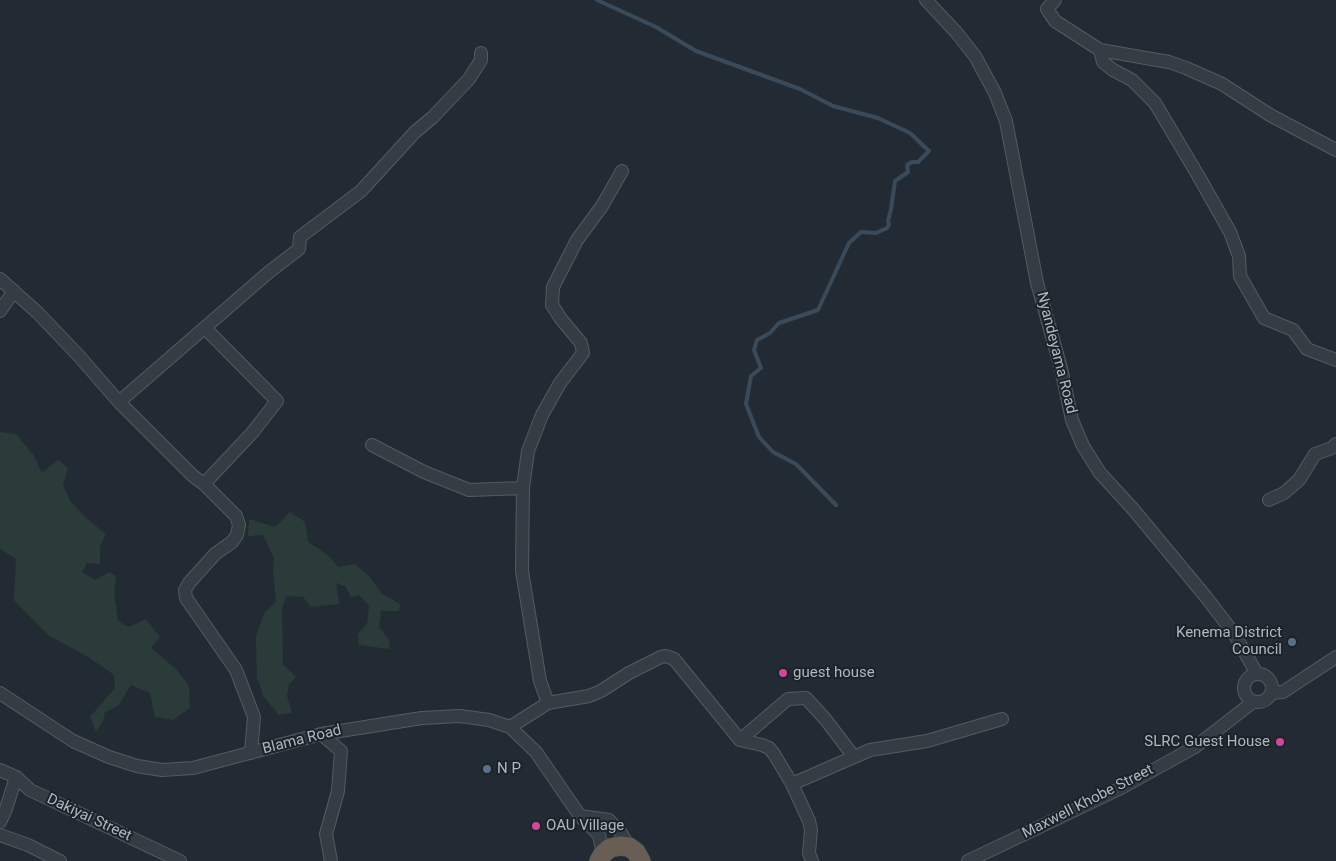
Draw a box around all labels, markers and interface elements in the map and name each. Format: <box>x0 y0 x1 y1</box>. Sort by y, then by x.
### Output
street label: Nyandeyama Road <box>1032 290 1080 416</box>
place label: Kenema District Council <box>1176 624 1282 659</box>
marker: Kenema District Council <box>1286 636 1298 648</box>
place label: guest house <box>793 664 875 682</box>
marker: guest house <box>777 667 789 679</box>
street label: Blama Road <box>261 722 343 758</box>
place label: SLRC Guest House <box>1144 733 1270 751</box>
marker: SLRC Guest House <box>1274 736 1286 748</box>
place label: N P <box>497 760 521 778</box>
street label: Maxwell Khobe Street <box>1019 761 1157 843</box>
marker: N P <box>481 763 493 775</box>
street label: Dakiyai Street <box>44 791 134 845</box>
place label: OAU Village <box>546 817 624 835</box>
marker: OAU Village <box>530 820 542 832</box>

